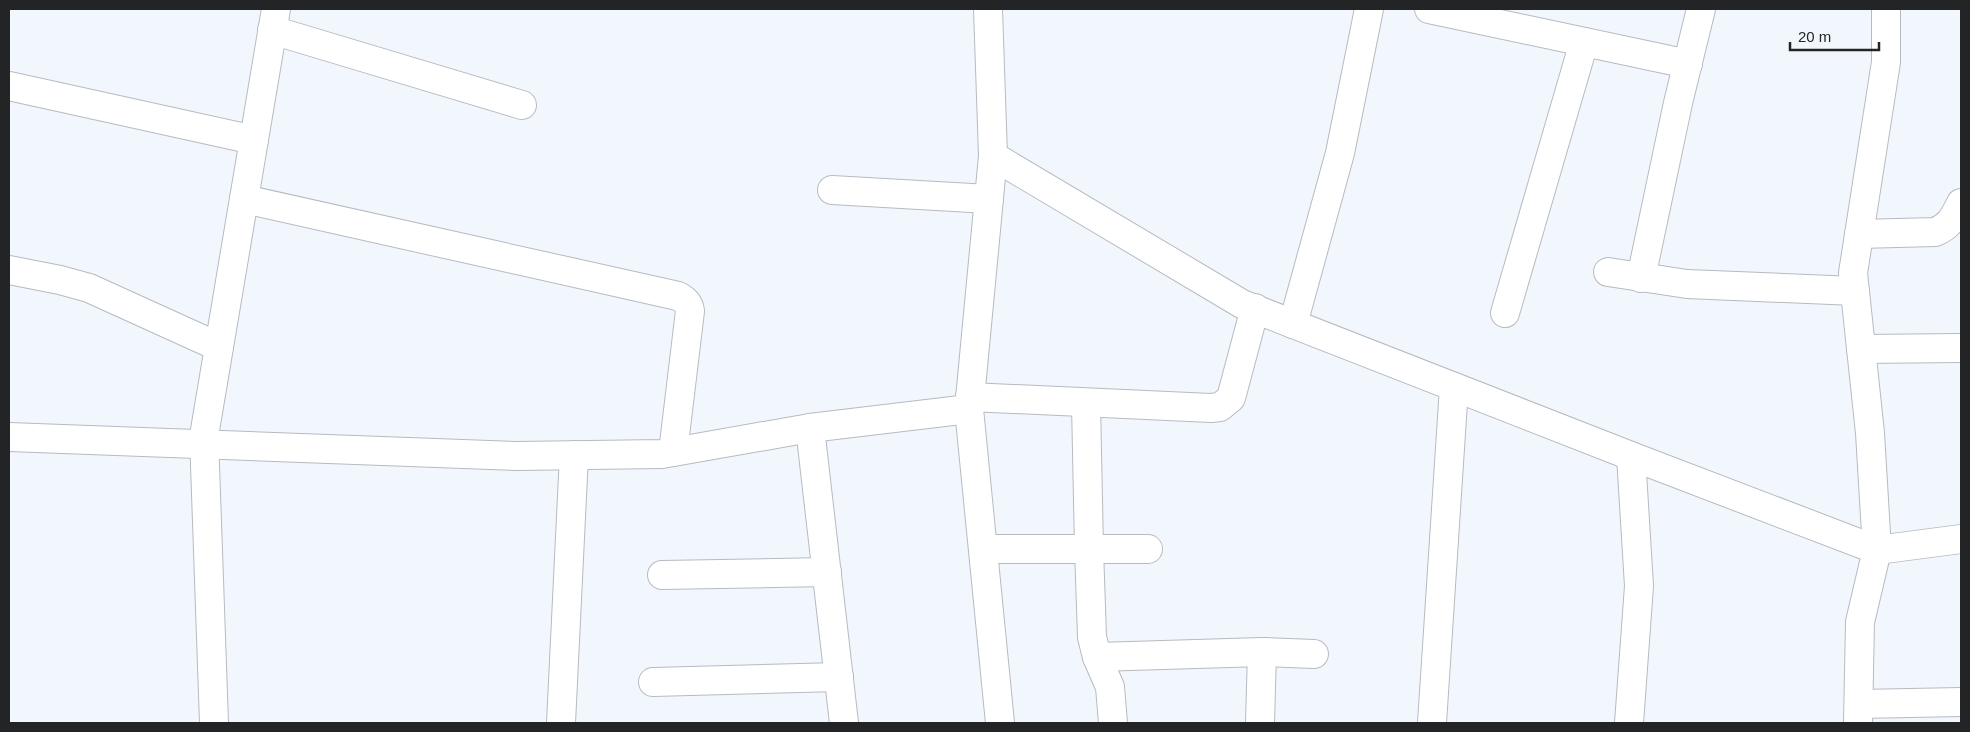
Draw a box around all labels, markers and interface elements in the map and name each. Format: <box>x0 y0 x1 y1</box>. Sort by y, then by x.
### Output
scale bar <box>1790 20 1879 52</box>
text: 20 m <box>1798 28 1831 45</box>

